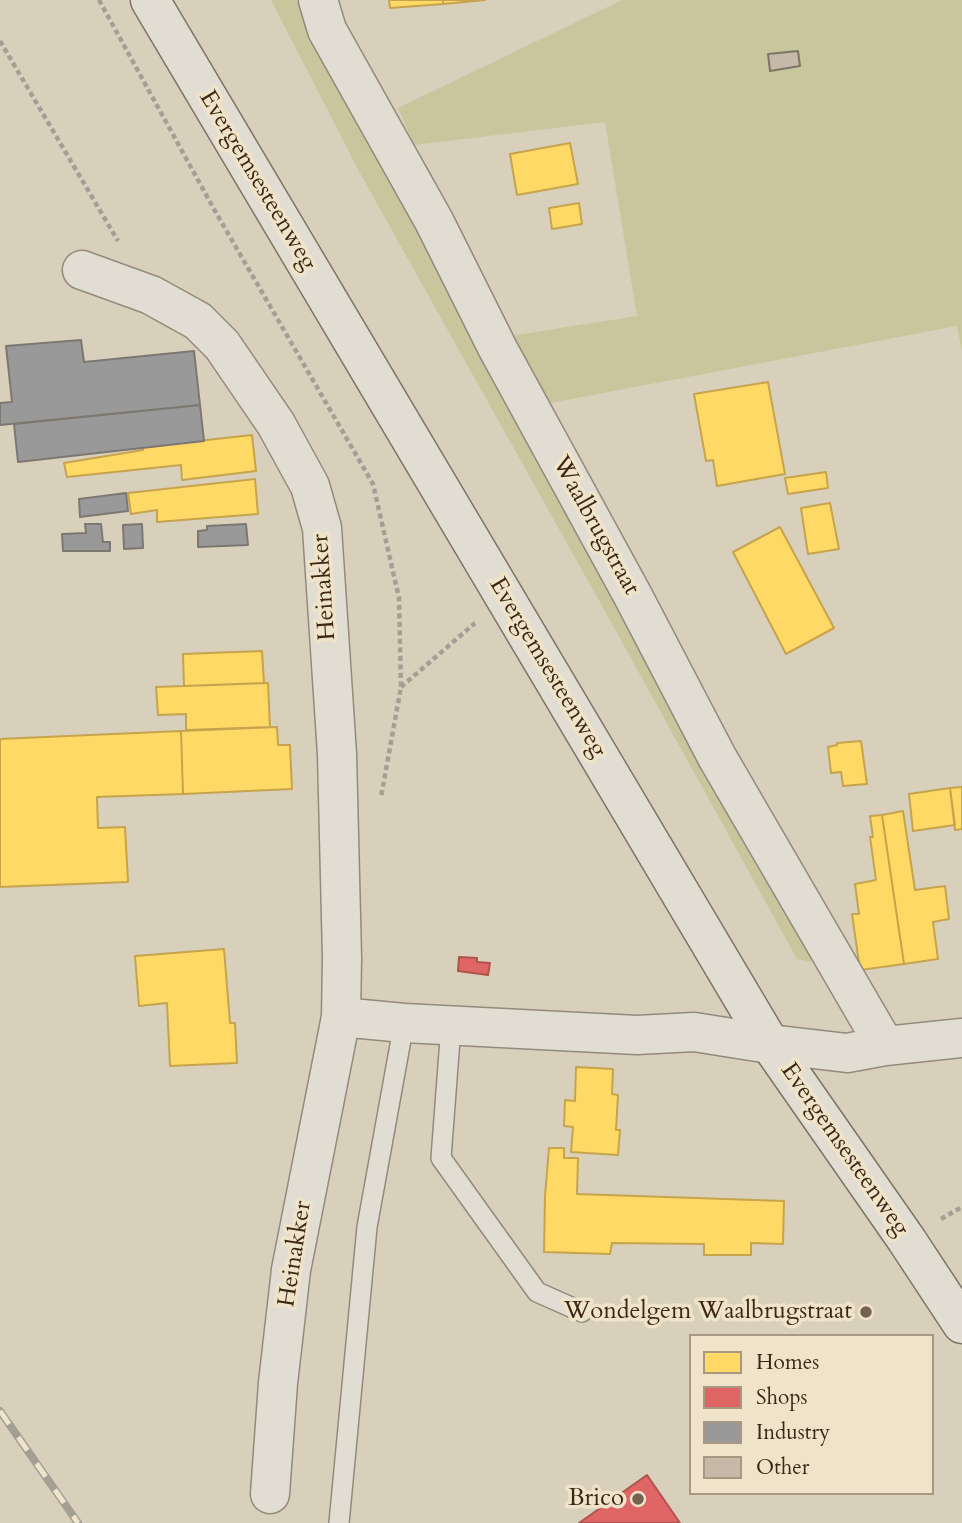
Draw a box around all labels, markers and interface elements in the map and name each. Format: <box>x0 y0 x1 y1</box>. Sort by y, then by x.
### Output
street label: Evergemsesteenweg <box>192 86 322 276</box>
street label: Waalbrugstraat <box>545 452 645 600</box>
street label: Heinakker <box>307 533 343 641</box>
street label: Evergemsesteenweg <box>482 573 612 763</box>
street label: Evergemsesteenweg <box>773 1058 915 1242</box>
street label: Heinakker <box>273 1199 319 1309</box>
place label: Wondelgem Waalbrugstraat <box>564 1298 852 1326</box>
marker: Wondelgem Waalbrugstraat <box>858 1304 874 1320</box>
legend <box>689 1334 934 1495</box>
text: Homes <box>756 1348 819 1377</box>
text: Shops <box>756 1383 808 1412</box>
text: Industry <box>756 1418 830 1447</box>
text: Other <box>756 1453 810 1482</box>
place label: Brico <box>568 1485 624 1513</box>
marker: Brico <box>630 1491 646 1507</box>

